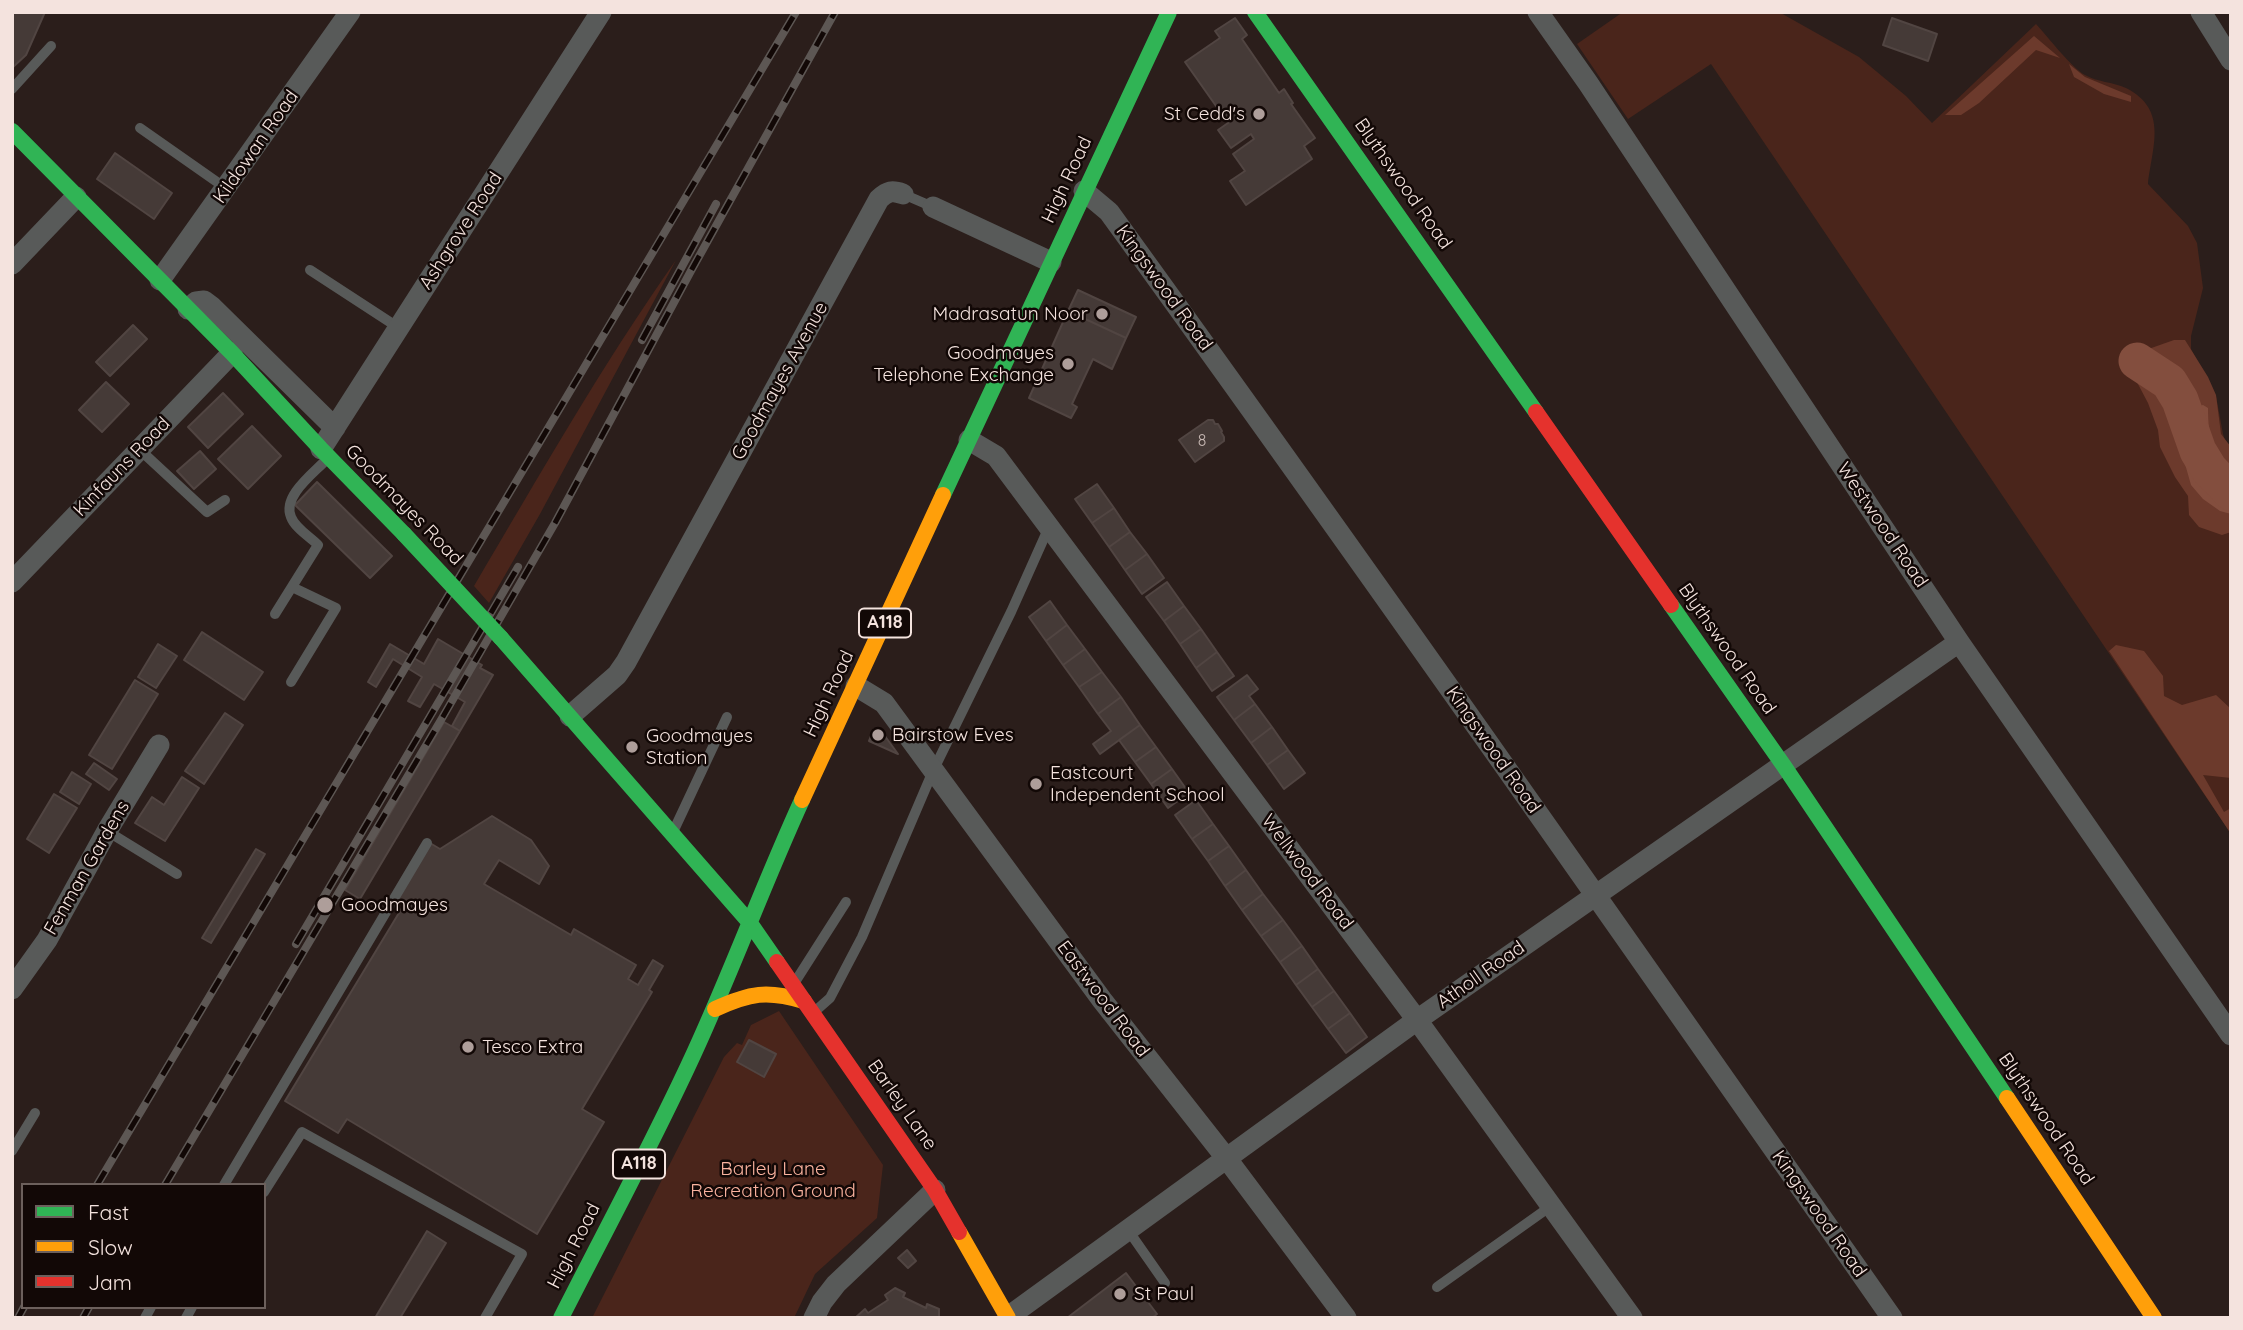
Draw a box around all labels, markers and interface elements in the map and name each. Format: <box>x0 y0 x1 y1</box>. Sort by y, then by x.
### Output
street label: Kildowan Road <box>208 86 304 208</box>
place label: St Cedd's <box>1164 103 1245 125</box>
marker: St Cedd's <box>1251 106 1267 122</box>
street label: Blythswood Road <box>1349 114 1457 254</box>
street label: High Road <box>1037 133 1097 227</box>
street label: Ashgrove Road <box>415 168 507 294</box>
street label: Kingswood Road <box>1111 221 1217 355</box>
street label: Goodmayes Avenue <box>727 298 833 464</box>
place label: Madrasatun Noor <box>933 303 1088 325</box>
marker: Madrasatun Noor <box>1094 306 1110 322</box>
place label: Goodmayes Telephone Exchange <box>873 342 1054 386</box>
marker: Goodmayes Telephone Exchange <box>1060 356 1076 372</box>
street label: Kinfauns Road <box>69 413 175 521</box>
house number: 8 <box>1198 431 1206 451</box>
street label: Goodmayes Road <box>341 440 467 570</box>
street label: Westwood Road <box>1832 458 1932 592</box>
street label: Blythswood Road <box>1673 579 1781 719</box>
road number: A118 <box>859 608 911 638</box>
street label: High Road <box>799 647 859 741</box>
street label: Kingswood Road <box>1441 682 1545 818</box>
place label: Bairstow Eves <box>892 724 1014 746</box>
place label: Goodmayes Station <box>646 725 753 769</box>
marker: Bairstow Eves <box>870 727 886 743</box>
marker: Goodmayes Station <box>624 739 640 755</box>
place label: Eastcourt Independent School <box>1050 762 1225 806</box>
marker: Eastcourt Independent School <box>1028 776 1044 792</box>
street label: Fenman Gardens <box>39 797 135 939</box>
street label: Wellwood Road <box>1256 810 1358 934</box>
place label: Goodmayes <box>341 894 448 916</box>
marker: Goodmayes <box>315 895 335 915</box>
street label: Eastwood Road <box>1052 936 1154 1062</box>
street label: Atholl Road <box>1433 936 1529 1014</box>
place label: Tesco Extra <box>482 1036 583 1058</box>
marker: Tesco Extra <box>460 1039 476 1055</box>
street label: Blythswood Road <box>1993 1049 2099 1189</box>
street label: Barley Lane <box>862 1055 942 1155</box>
street label: Kingswood Road <box>1767 1146 1871 1282</box>
road number: A118 <box>613 1149 665 1178</box>
park label: Barley Lane Recreation Ground <box>690 1158 856 1202</box>
legend <box>21 1183 266 1309</box>
text: Fast <box>88 1199 129 1225</box>
street label: High Road <box>543 1200 605 1292</box>
text: Slow <box>88 1234 133 1260</box>
text: Jam <box>88 1269 132 1295</box>
place label: St Paul <box>1134 1283 1194 1305</box>
marker: St Paul <box>1112 1286 1128 1302</box>

